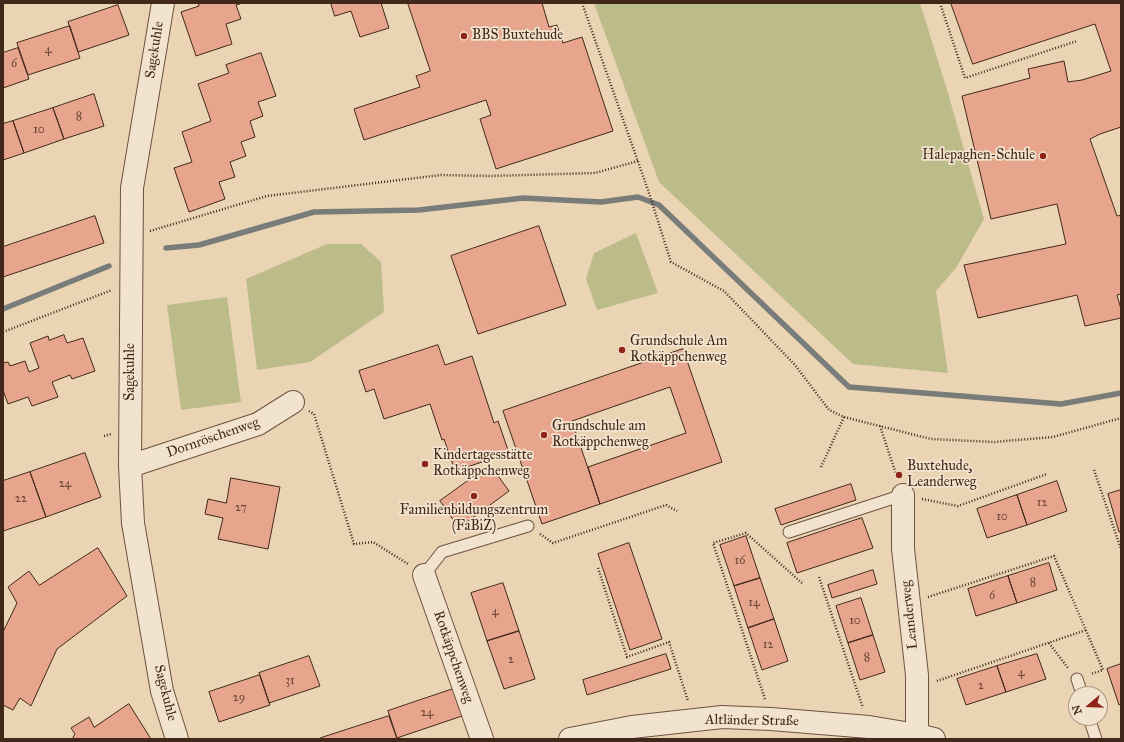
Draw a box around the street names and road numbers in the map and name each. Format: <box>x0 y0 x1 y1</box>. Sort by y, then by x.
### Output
street label: Sagekuhle <box>142 20 168 80</box>
street label: Sagekuhle <box>123 343 139 401</box>
street label: Dornröschenweg <box>165 414 261 462</box>
street label: Leanderweg <box>898 580 922 650</box>
street label: Rotkäppchenweg <box>429 609 477 705</box>
street label: Sagekuhle <box>150 663 180 723</box>
street label: Altländer Straße <box>705 712 799 730</box>

